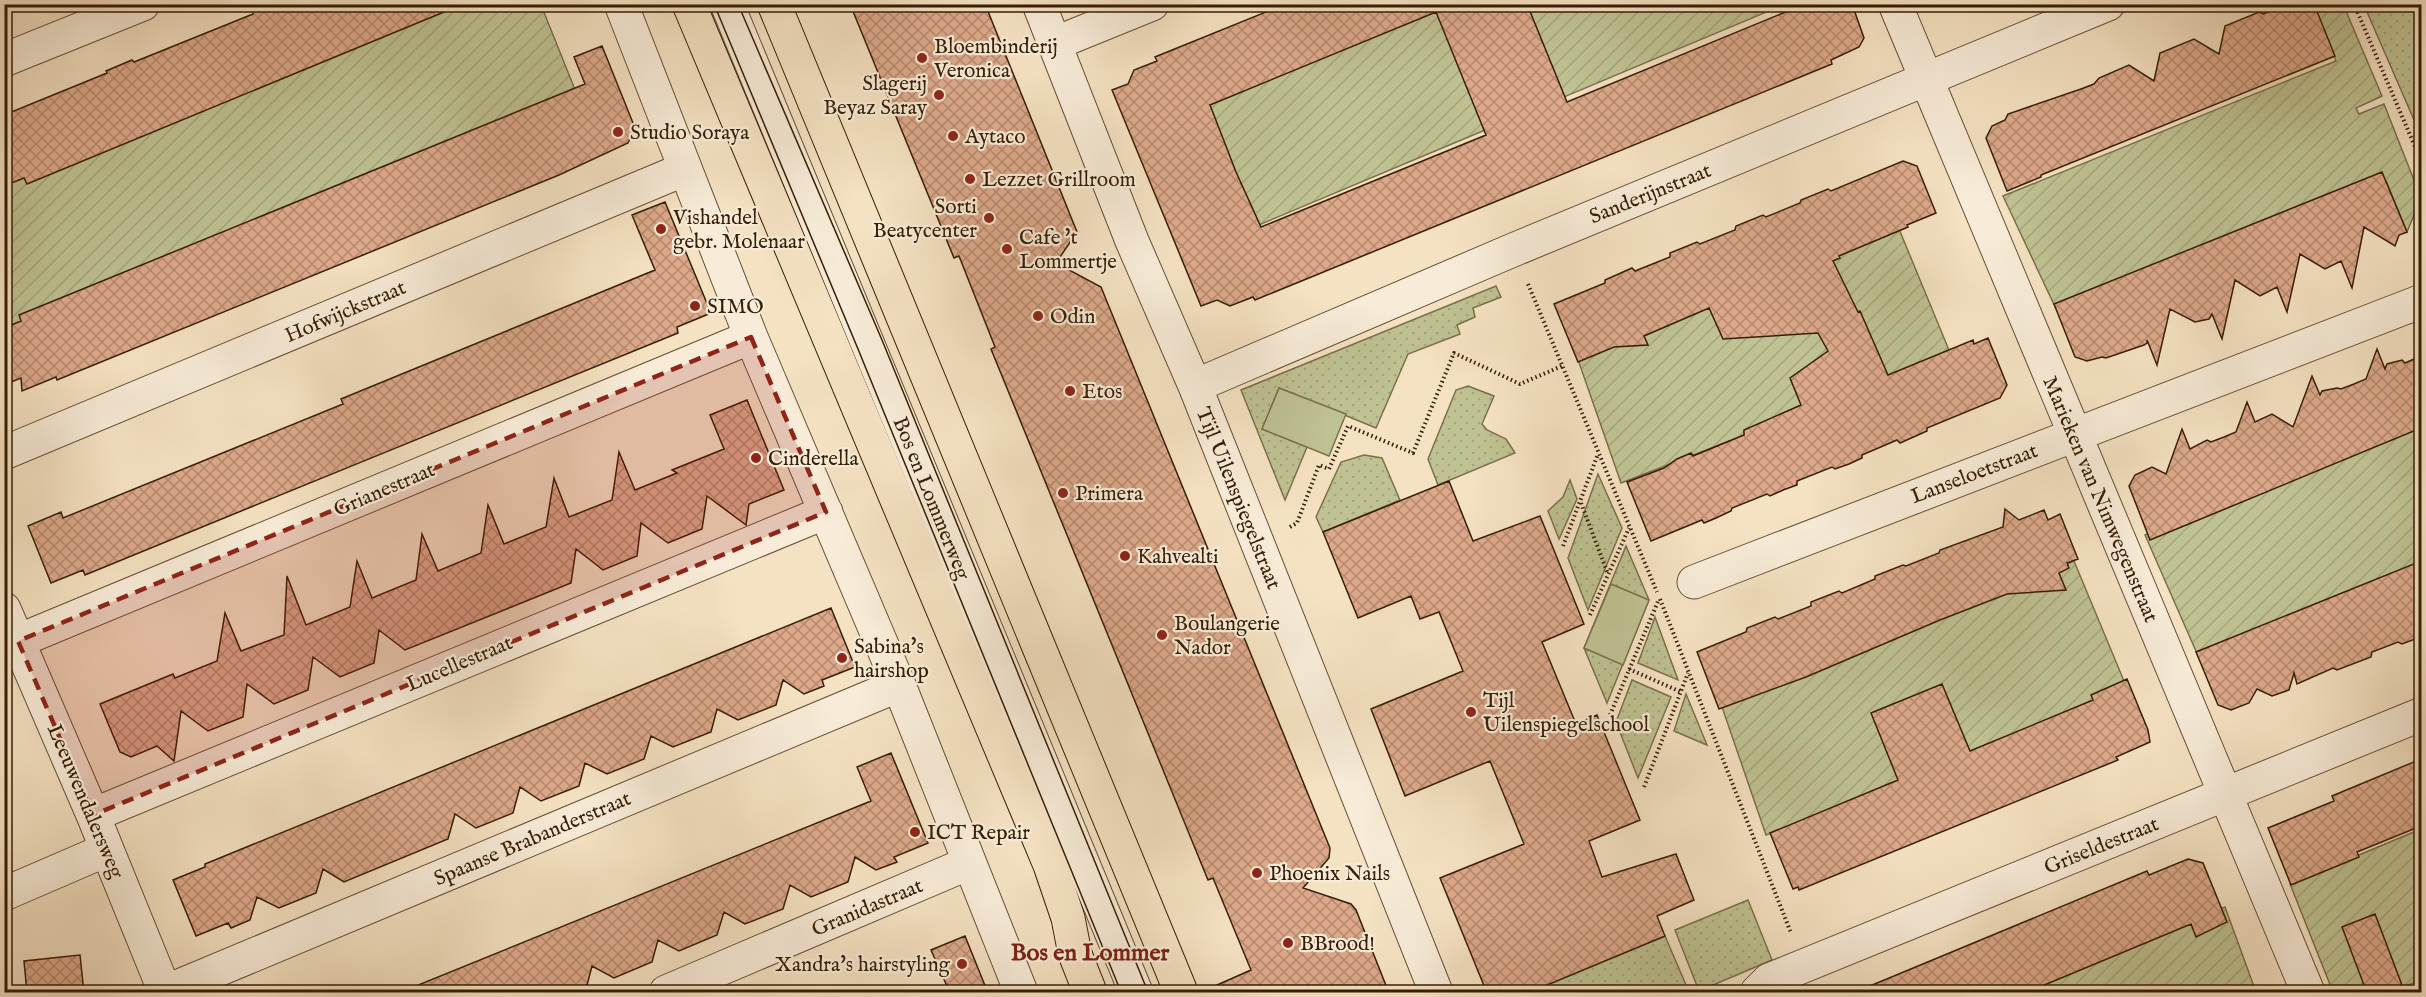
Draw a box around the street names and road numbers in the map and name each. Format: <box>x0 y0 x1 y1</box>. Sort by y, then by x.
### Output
street label: Sanderijnstraat <box>1586 158 1715 231</box>
street label: Hofwijckstraat <box>281 275 410 350</box>
street label: Marieken van Nimwegenstraat <box>2035 372 2164 627</box>
street label: Tijl Uilenspiegelstraat <box>1189 403 1287 594</box>
street label: Bos en Lommerweg <box>886 413 976 585</box>
street label: Lanseloetstraat <box>1907 438 2042 511</box>
street label: Grianestraat <box>330 457 439 524</box>
street label: Lucellestraat <box>402 630 517 699</box>
street label: Leeuwendalersweg <box>40 720 130 883</box>
street label: Spaanse Brabanderstraat <box>430 786 635 893</box>
street label: Griseldestraat <box>2040 811 2163 882</box>
street label: Granidastraat <box>808 873 927 944</box>

